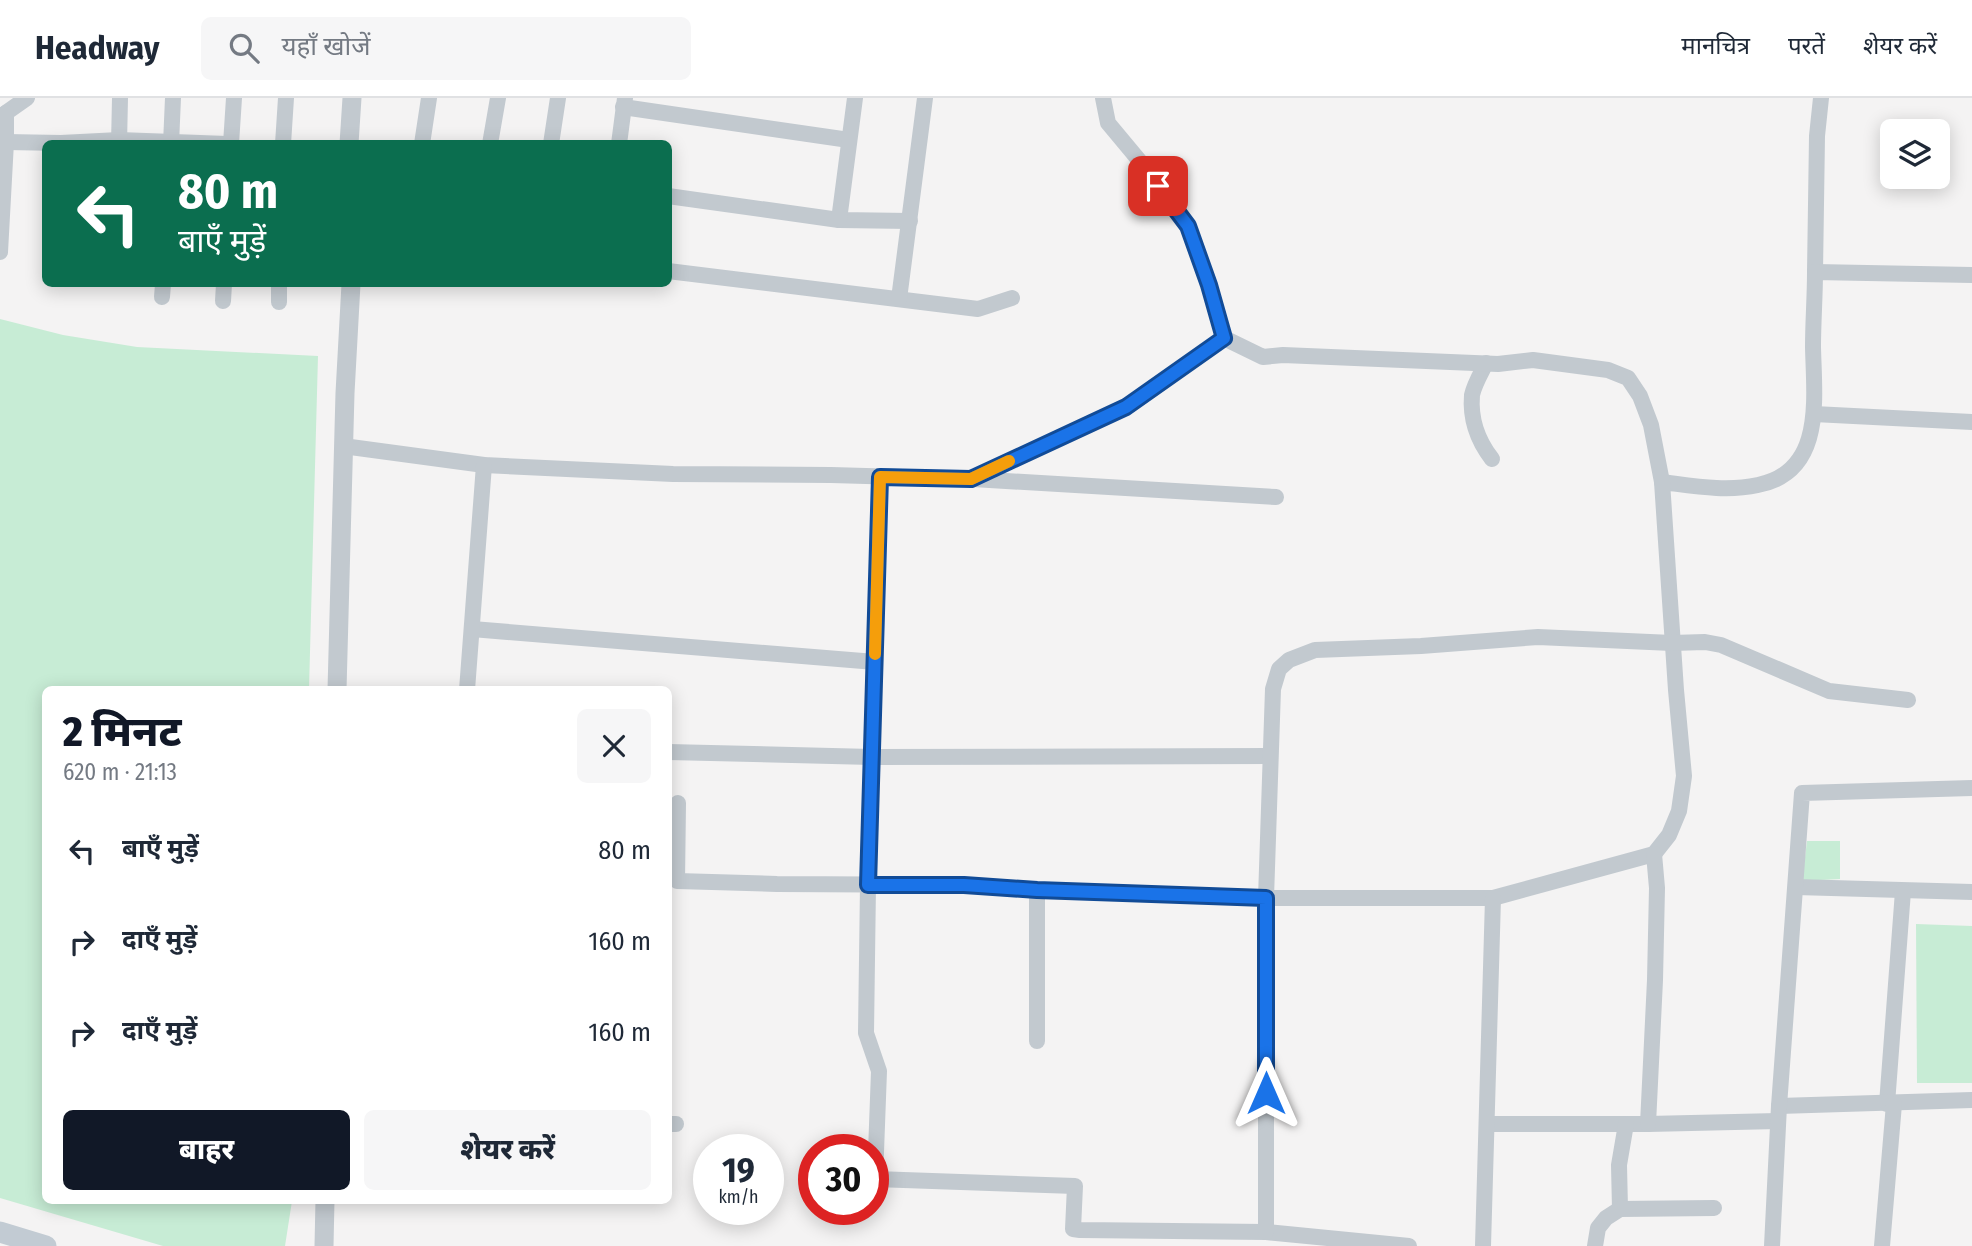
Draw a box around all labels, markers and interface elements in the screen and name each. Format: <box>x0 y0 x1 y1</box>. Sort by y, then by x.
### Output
search box <box>201 17 691 80</box>
text: Headway <box>35 28 159 68</box>
icon: search <box>225 29 263 67</box>
text: यहाँ खोजें <box>281 31 371 62</box>
text: मानचित्र <box>1681 32 1750 60</box>
text: परतें <box>1788 32 1825 60</box>
text: शेयर करें <box>1863 32 1937 60</box>
map controls <box>1880 119 1950 189</box>
button: layers <box>1880 119 1950 189</box>
pin <box>1128 156 1188 216</box>
text: 80 m <box>178 162 278 221</box>
icon: arrive <box>1139 167 1177 205</box>
icon: left <box>63 168 154 259</box>
text: बाएँ मुड़ें <box>178 222 266 260</box>
text: 2 मिनट <box>63 707 182 757</box>
button: close <box>577 709 651 783</box>
text: 620 m · 21:13 <box>63 758 177 786</box>
icon: left <box>63 832 101 870</box>
text: बाएँ मुड़ें <box>122 833 199 864</box>
text: 80 m <box>598 835 651 866</box>
icon: right <box>63 923 101 961</box>
text: दाएँ मुड़ें <box>122 924 197 955</box>
text: 160 m <box>588 926 651 957</box>
icon: right <box>63 1014 101 1052</box>
text: दाएँ मुड़ें <box>122 1015 197 1046</box>
text: 160 m <box>588 1017 651 1048</box>
position arrow <box>1229 1056 1303 1130</box>
button: बाहर <box>63 1110 350 1190</box>
button: शेयर करें <box>364 1110 651 1190</box>
speed limit sign: 30 <box>798 1134 889 1225</box>
text: 19 <box>722 1149 755 1191</box>
text: km/h <box>718 1186 759 1208</box>

